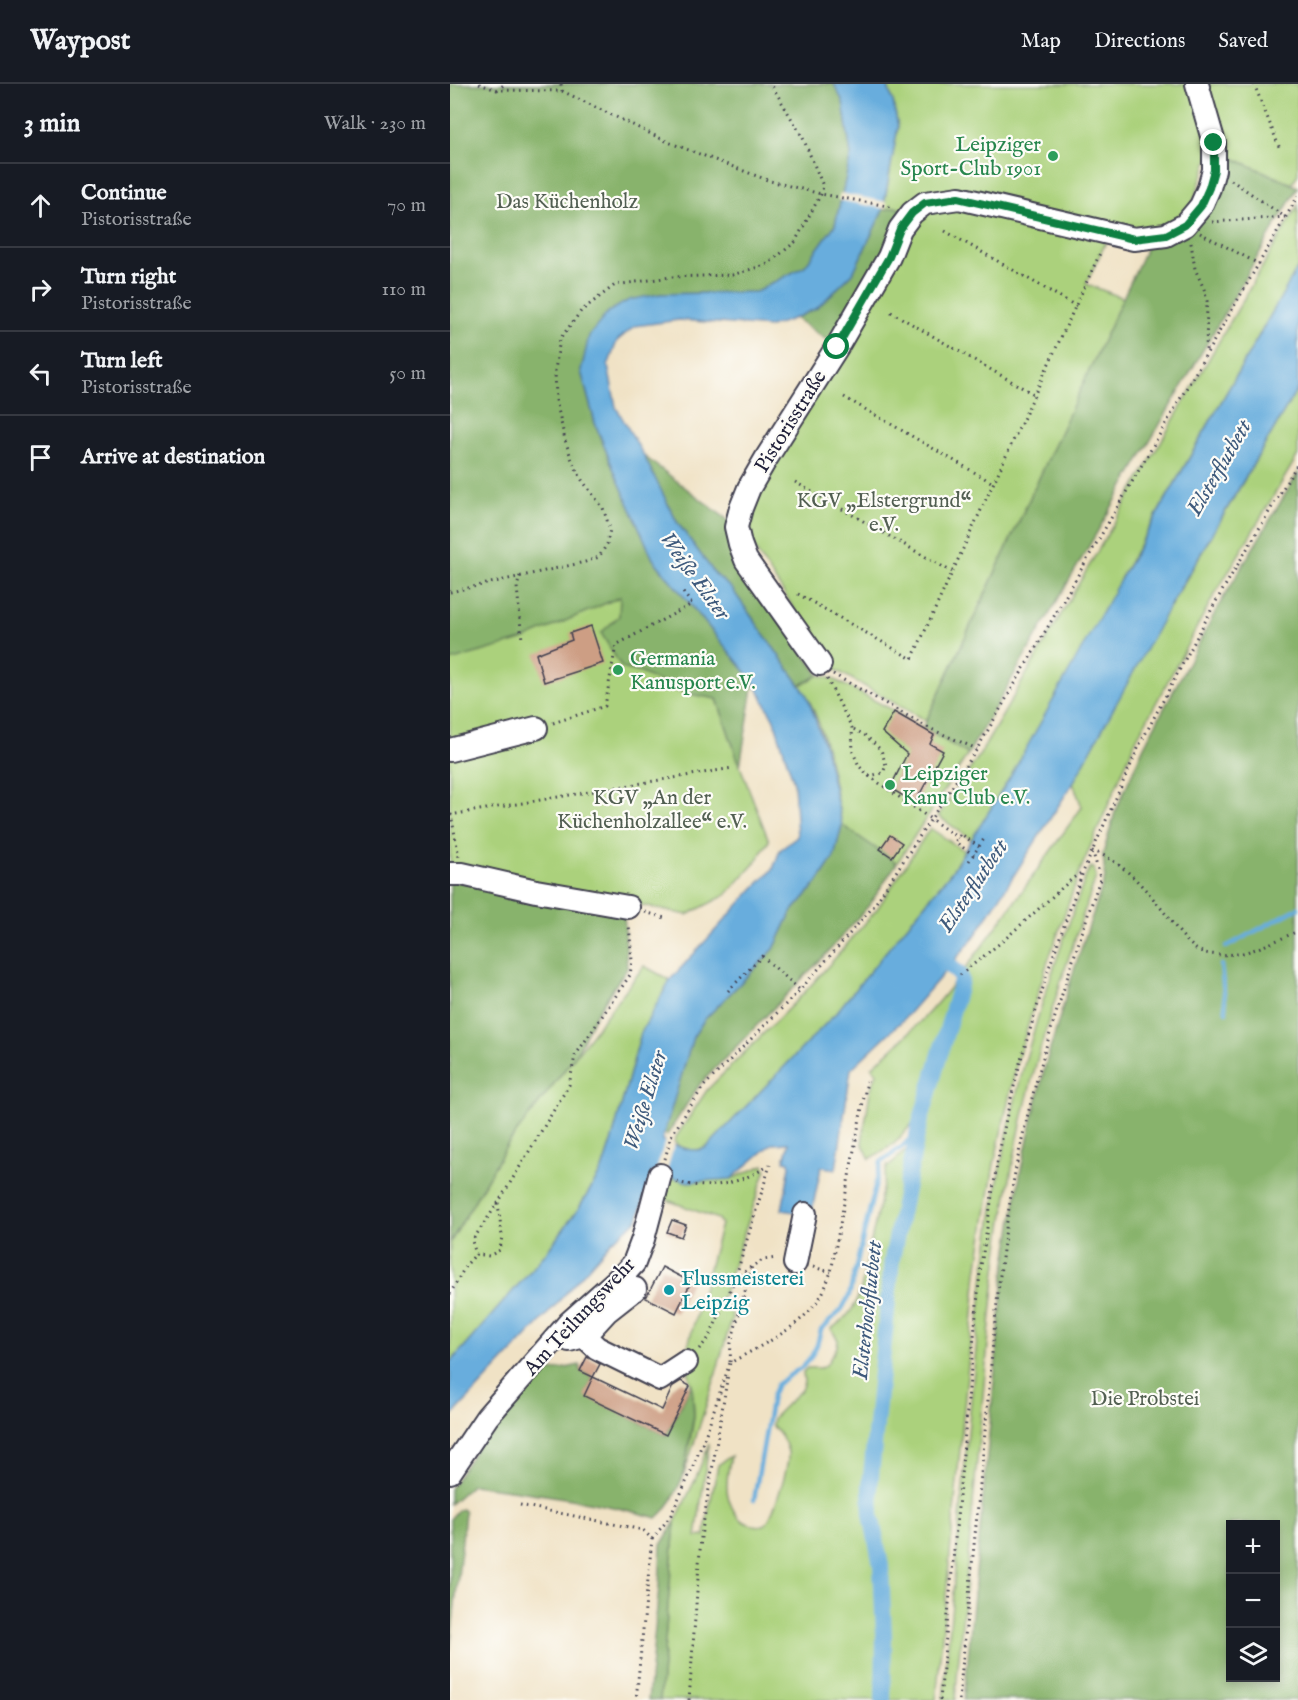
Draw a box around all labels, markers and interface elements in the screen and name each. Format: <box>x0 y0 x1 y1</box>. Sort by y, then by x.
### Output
text: Waypost <box>30 24 130 59</box>
text: Map <box>1021 28 1061 55</box>
text: Directions <box>1094 28 1185 55</box>
text: Saved <box>1218 28 1268 55</box>
text: 3 min <box>24 107 80 140</box>
text: Walk · 230 m <box>324 111 426 136</box>
route end <box>1200 129 1226 155</box>
place label: Leipziger Sport-Club 1901 <box>901 132 1041 183</box>
marker: Leipziger Sport-Club 1901 <box>1046 149 1060 163</box>
text: Continue <box>81 179 167 207</box>
icon: ahead <box>24 189 57 222</box>
park label: Das Küchenholz <box>496 189 639 216</box>
text: 70 m <box>387 193 426 218</box>
text: Pistorisstraße <box>81 207 192 232</box>
text: Turn right <box>81 263 176 291</box>
icon: right <box>24 273 57 306</box>
text: 110 m <box>382 277 426 302</box>
text: Pistorisstraße <box>81 291 192 316</box>
route start <box>823 333 849 359</box>
text: Turn left <box>81 347 163 375</box>
icon: left <box>24 357 57 390</box>
text: 50 m <box>389 361 426 386</box>
street label: Pistorisstraße <box>749 365 834 478</box>
text: Pistorisstraße <box>81 375 192 400</box>
water label: Elsterflutbett <box>1181 414 1259 522</box>
icon: arrive <box>24 441 57 474</box>
text: Arrive at destination <box>81 443 265 471</box>
park label: KGV „Elstergrund“ e.V. <box>796 488 972 539</box>
water label: Weiße Elster <box>653 527 737 627</box>
place label: Germania Kanusport e.V. <box>630 646 756 697</box>
marker: Germania Kanusport e.V. <box>611 663 625 677</box>
place label: Leipziger Kanu Club e.V. <box>902 761 1030 812</box>
marker: Leipziger Kanu Club e.V. <box>883 778 897 792</box>
park label: KGV „An der Küchenholzallee“ e.V. <box>557 785 747 836</box>
water label: Elsterflutbett <box>932 833 1016 939</box>
water label: Weiße Elster <box>618 1046 675 1154</box>
water label: Elsterhochflutbett <box>847 1238 889 1382</box>
street label: Am Teilungswehr <box>518 1252 642 1383</box>
place label: Flussmeisterei Leipzig <box>681 1266 804 1317</box>
marker: Flussmeisterei Leipzig <box>662 1283 676 1297</box>
park label: Die Probstei <box>1091 1386 1199 1413</box>
map controls <box>1226 1520 1280 1682</box>
button: + <box>1226 1520 1280 1574</box>
button: − <box>1226 1574 1280 1628</box>
button: layers <box>1226 1628 1280 1682</box>

